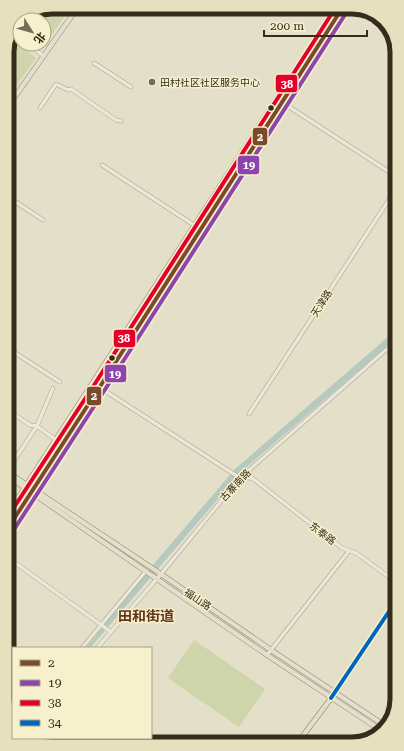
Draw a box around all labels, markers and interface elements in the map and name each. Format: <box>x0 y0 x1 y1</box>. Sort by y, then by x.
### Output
north arrow <box>12 12 52 52</box>
scale bar <box>264 12 367 38</box>
text: 200 m <box>270 19 304 33</box>
text: 北 <box>31 29 48 46</box>
line badge: 38 <box>275 74 298 93</box>
marker: 田村社区社区服务中心 <box>147 77 157 87</box>
place label: 田村社区社区服务中心 <box>160 77 260 88</box>
text: 38 <box>281 78 293 91</box>
unlabelled marker <box>266 103 276 113</box>
line badge: 2 <box>252 127 268 146</box>
text: 2 <box>257 131 263 144</box>
line badge: 19 <box>237 155 260 175</box>
text: 19 <box>243 159 255 172</box>
street label: 天津路 <box>309 288 334 319</box>
line badge: 38 <box>113 329 136 348</box>
text: 38 <box>118 332 130 345</box>
unlabelled marker <box>107 353 117 363</box>
line badge: 19 <box>104 364 127 383</box>
text: 19 <box>109 368 121 381</box>
line badge: 2 <box>86 386 102 406</box>
text: 2 <box>91 390 97 403</box>
street label: 古寨南路 <box>218 467 253 504</box>
street label: 东泰路 <box>307 520 338 547</box>
street label: 福山路 <box>182 586 213 612</box>
district label: 田和街道 <box>118 608 174 624</box>
legend <box>12 647 152 739</box>
text: 2 <box>48 656 55 670</box>
text: 19 <box>48 676 62 690</box>
text: 38 <box>48 696 62 710</box>
text: 34 <box>48 716 62 730</box>

